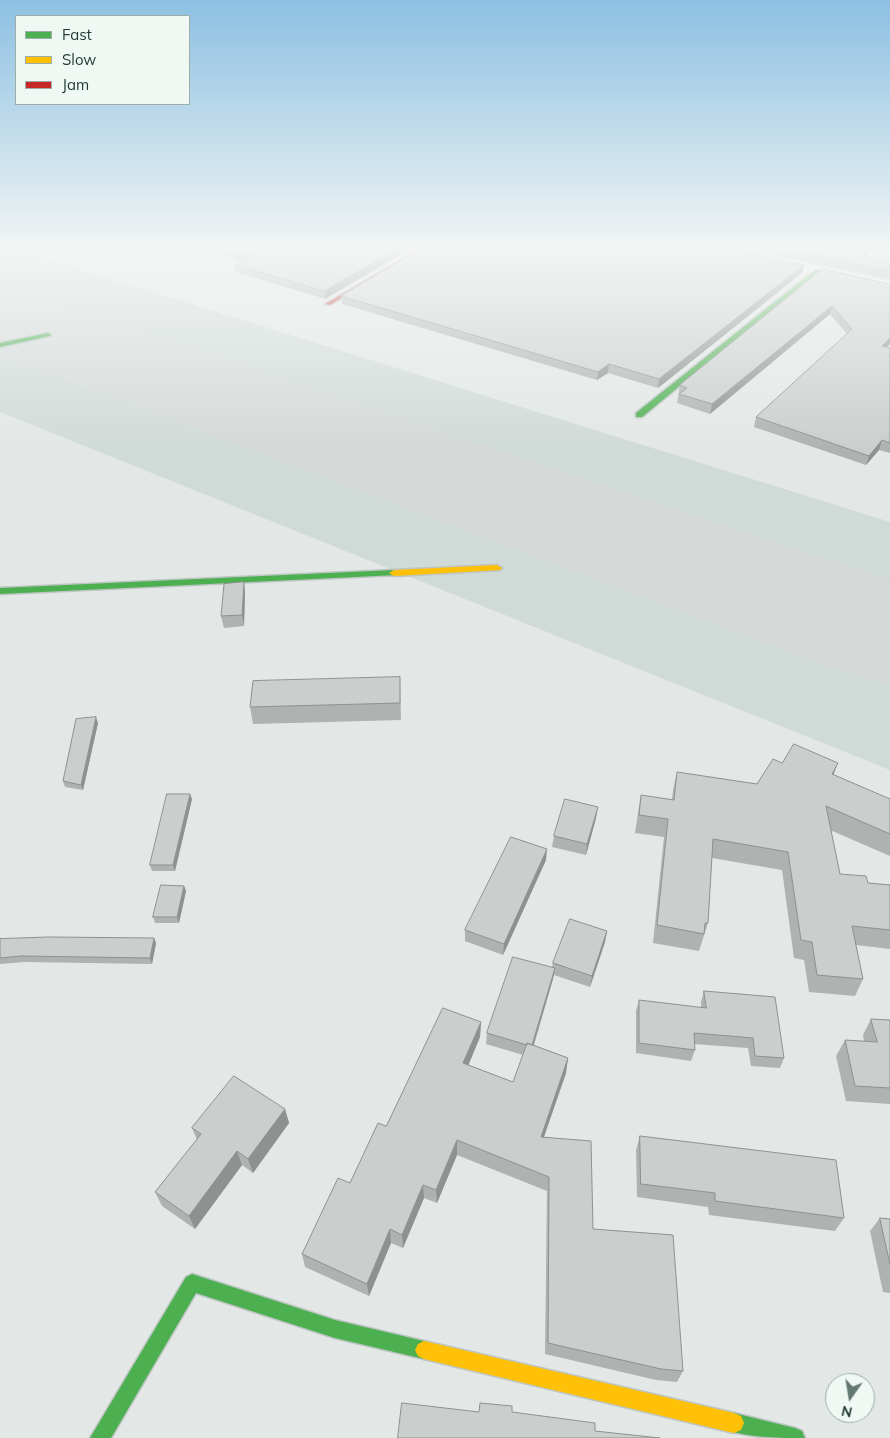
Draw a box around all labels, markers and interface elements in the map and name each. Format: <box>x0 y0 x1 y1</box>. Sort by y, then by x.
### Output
legend <box>15 15 190 105</box>
text: Fast <box>62 25 92 44</box>
text: Slow <box>62 50 96 69</box>
text: Jam <box>62 75 89 94</box>
north arrow <box>825 1373 875 1423</box>
text: N <box>840 1402 854 1422</box>

